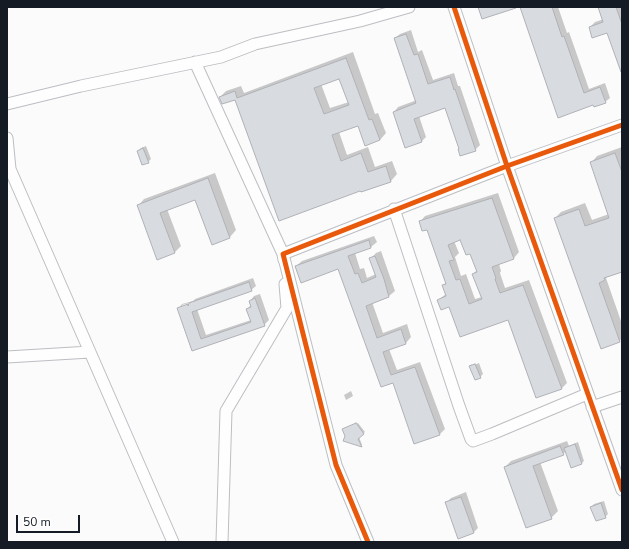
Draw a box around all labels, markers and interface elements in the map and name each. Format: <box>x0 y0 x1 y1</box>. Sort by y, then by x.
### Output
scale bar <box>18 507 82 533</box>
text: 50 m <box>23 514 51 530</box>

